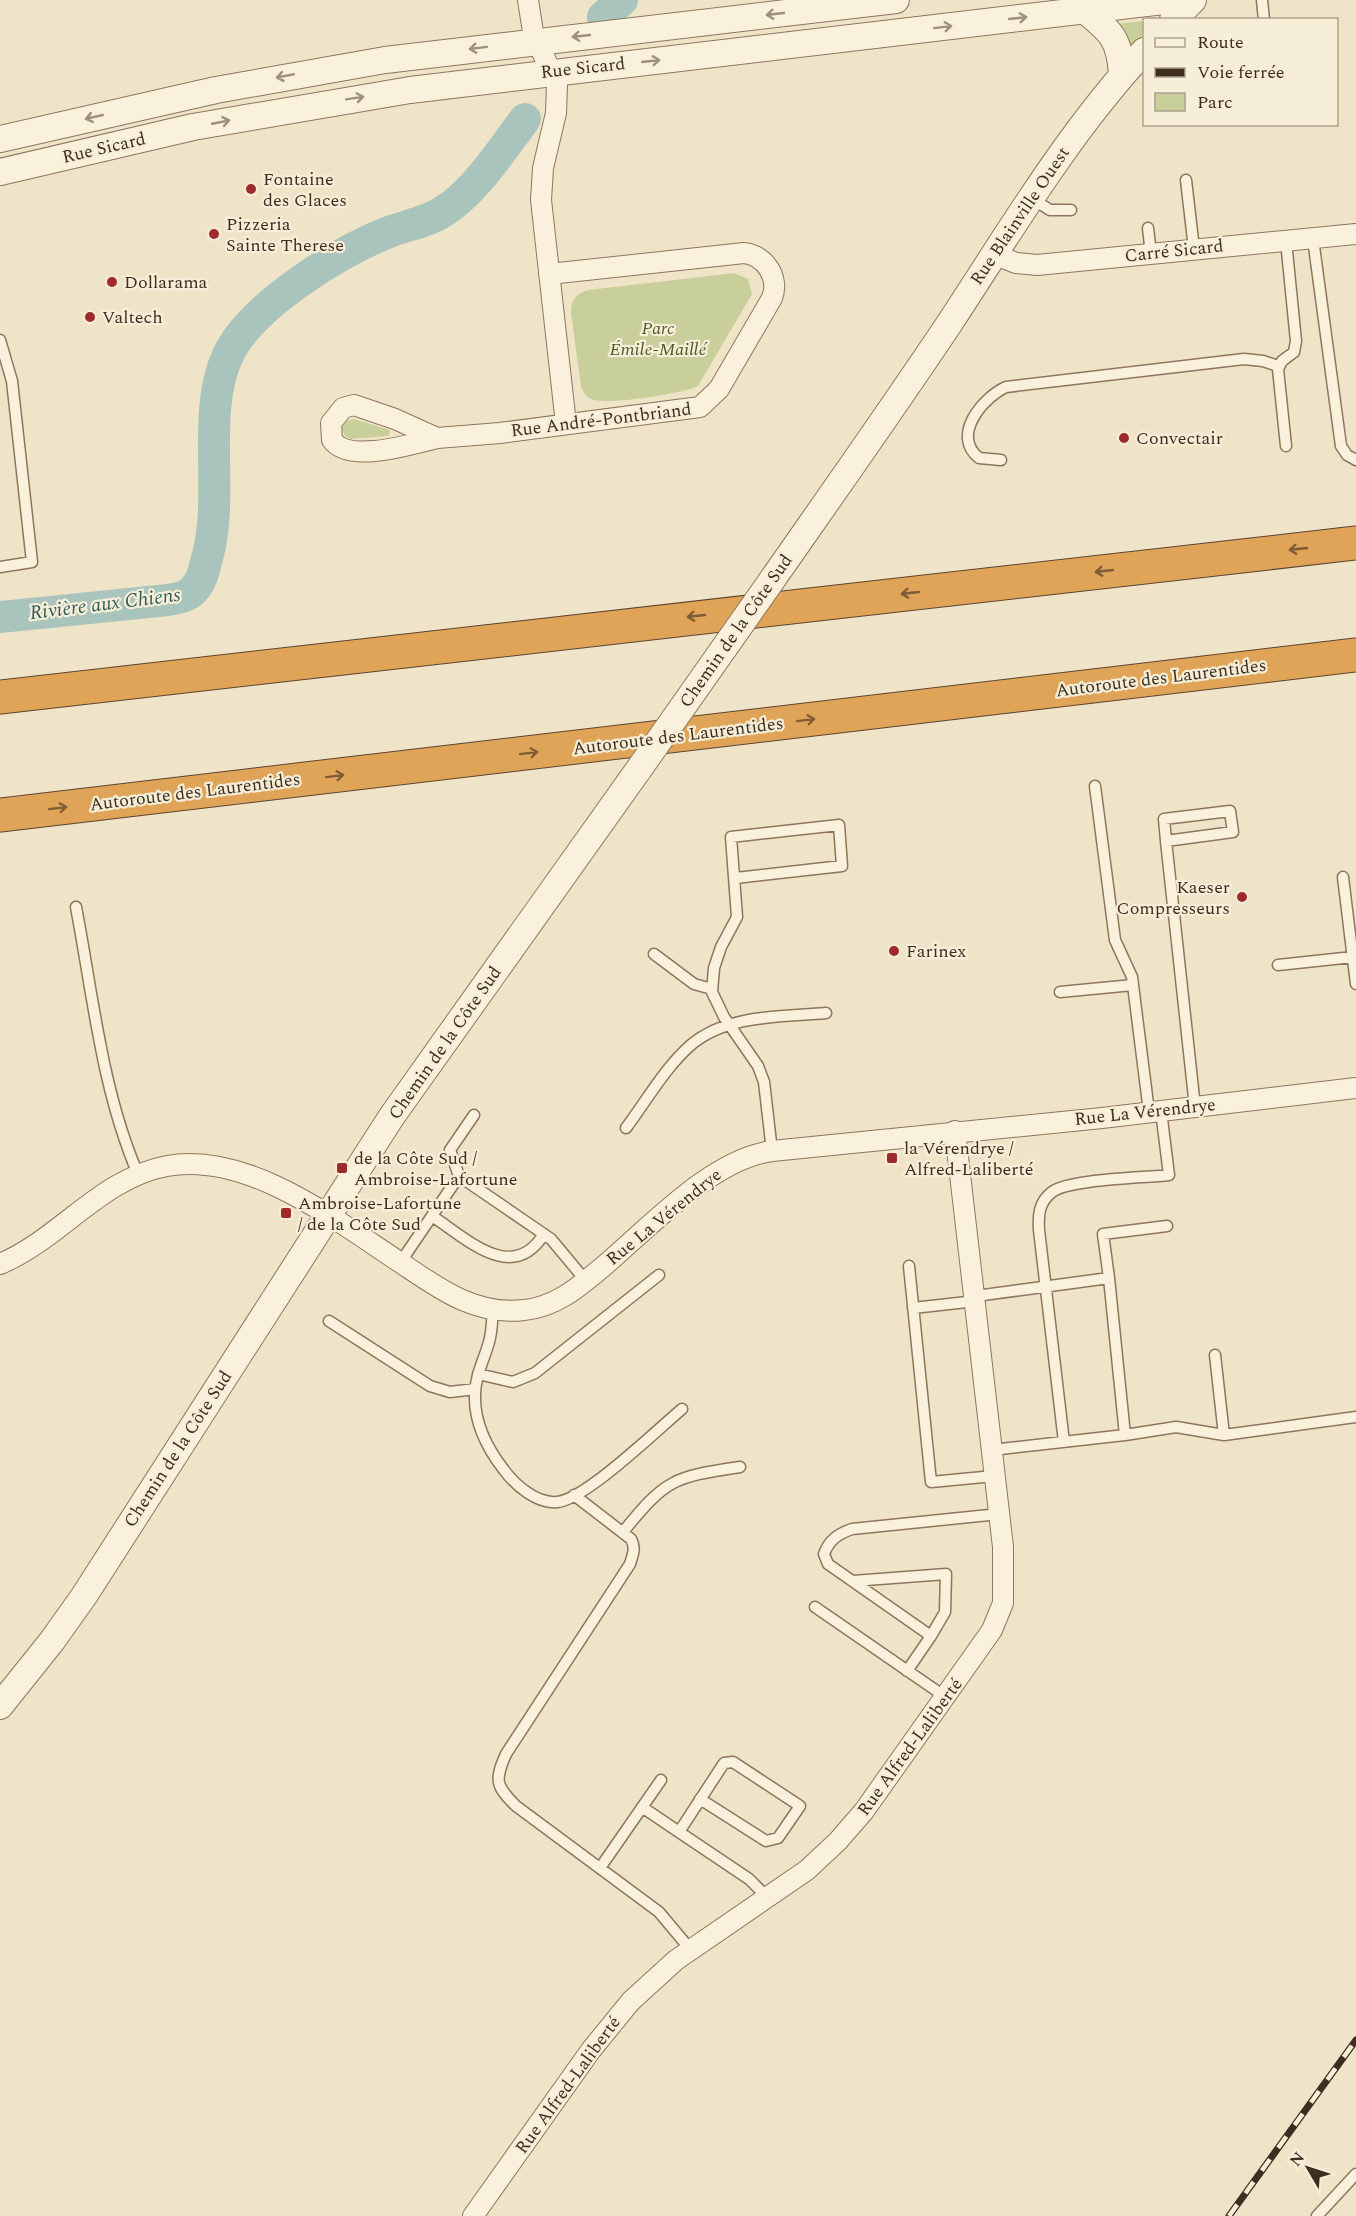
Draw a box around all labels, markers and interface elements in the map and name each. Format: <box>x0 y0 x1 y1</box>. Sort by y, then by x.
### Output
one-way arrow <box>766 9 786 20</box>
one-way arrow <box>1007 12 1027 23</box>
legend <box>1143 18 1338 126</box>
one-way arrow <box>932 21 952 32</box>
text: Route <box>1197 29 1244 56</box>
one-way arrow <box>572 31 592 42</box>
one-way arrow <box>469 43 488 54</box>
street label: Rue Sicard <box>539 50 627 86</box>
one-way arrow <box>641 55 661 66</box>
text: Voie ferrée <box>1197 59 1285 86</box>
one-way arrow <box>276 71 295 82</box>
text: Parc <box>1197 89 1233 116</box>
one-way arrow <box>344 92 364 103</box>
one-way arrow <box>85 112 105 123</box>
one-way arrow <box>211 116 230 127</box>
street label: Rue Sicard <box>60 125 148 171</box>
street label: Rue Blainville Ouest <box>963 141 1077 291</box>
place label: Fontaine des Glaces <box>263 166 347 214</box>
marker: Fontaine des Glaces <box>244 182 258 196</box>
place label: Pizzeria Sainte Therese <box>226 211 344 259</box>
marker: Pizzeria Sainte Therese <box>207 227 221 241</box>
street label: Carré Sicard <box>1123 232 1225 270</box>
place label: Dollarama <box>124 269 208 296</box>
marker: Dollarama <box>105 275 119 289</box>
place label: Valtech <box>102 304 163 331</box>
marker: Valtech <box>83 310 97 324</box>
park label: Parc Émile-Maillé <box>609 315 709 363</box>
street label: Rue André-Pontbriand <box>509 396 693 444</box>
place label: Convectair <box>1136 425 1223 452</box>
marker: Convectair <box>1117 431 1131 445</box>
one-way arrow <box>1288 544 1308 555</box>
street label: Chemin de la Côte Sud <box>673 549 799 713</box>
one-way arrow <box>1095 566 1114 577</box>
water label: Rivière aux Chiens <box>28 580 182 628</box>
one-way arrow <box>901 587 921 598</box>
one-way arrow <box>686 611 706 622</box>
street label: Autoroute des Laurentides <box>1054 652 1268 704</box>
street label: Autoroute des Laurentides <box>571 710 785 762</box>
one-way arrow <box>796 714 815 725</box>
one-way arrow <box>519 747 538 758</box>
street label: Autoroute des Laurentides <box>88 766 302 818</box>
one-way arrow <box>325 770 345 781</box>
one-way arrow <box>48 802 68 813</box>
place label: Kaeser Compresseurs <box>1117 874 1230 922</box>
marker: Kaeser Compresseurs <box>1235 890 1249 904</box>
place label: Farinex <box>906 938 966 965</box>
marker: Farinex <box>887 944 901 958</box>
street label: Chemin de la Côte Sud <box>382 961 508 1125</box>
street label: Rue La Vérendrye <box>1073 1091 1217 1133</box>
place label: la Vérendrye / Alfred-Laliberté <box>904 1135 1034 1183</box>
place label: de la Côte Sud / Ambroise-Lafortune <box>354 1145 517 1193</box>
marker: la Vérendrye / Alfred-Laliberté <box>885 1151 899 1165</box>
marker: de la Côte Sud / Ambroise-Lafortune <box>335 1161 349 1175</box>
street label: Rue La Vérendrye <box>600 1162 728 1272</box>
place label: Ambroise-Lafortune / de la Côte Sud <box>298 1190 461 1238</box>
marker: Ambroise-Lafortune / de la Côte Sud <box>279 1206 293 1220</box>
street label: Chemin de la Côte Sud <box>117 1365 239 1533</box>
street label: Rue Alfred-Laliberté <box>851 1672 970 1822</box>
street label: Rue Alfred-Laliberté <box>509 2010 628 2160</box>
north arrow <box>1278 2138 1338 2198</box>
text: N <box>1284 2147 1311 2172</box>

